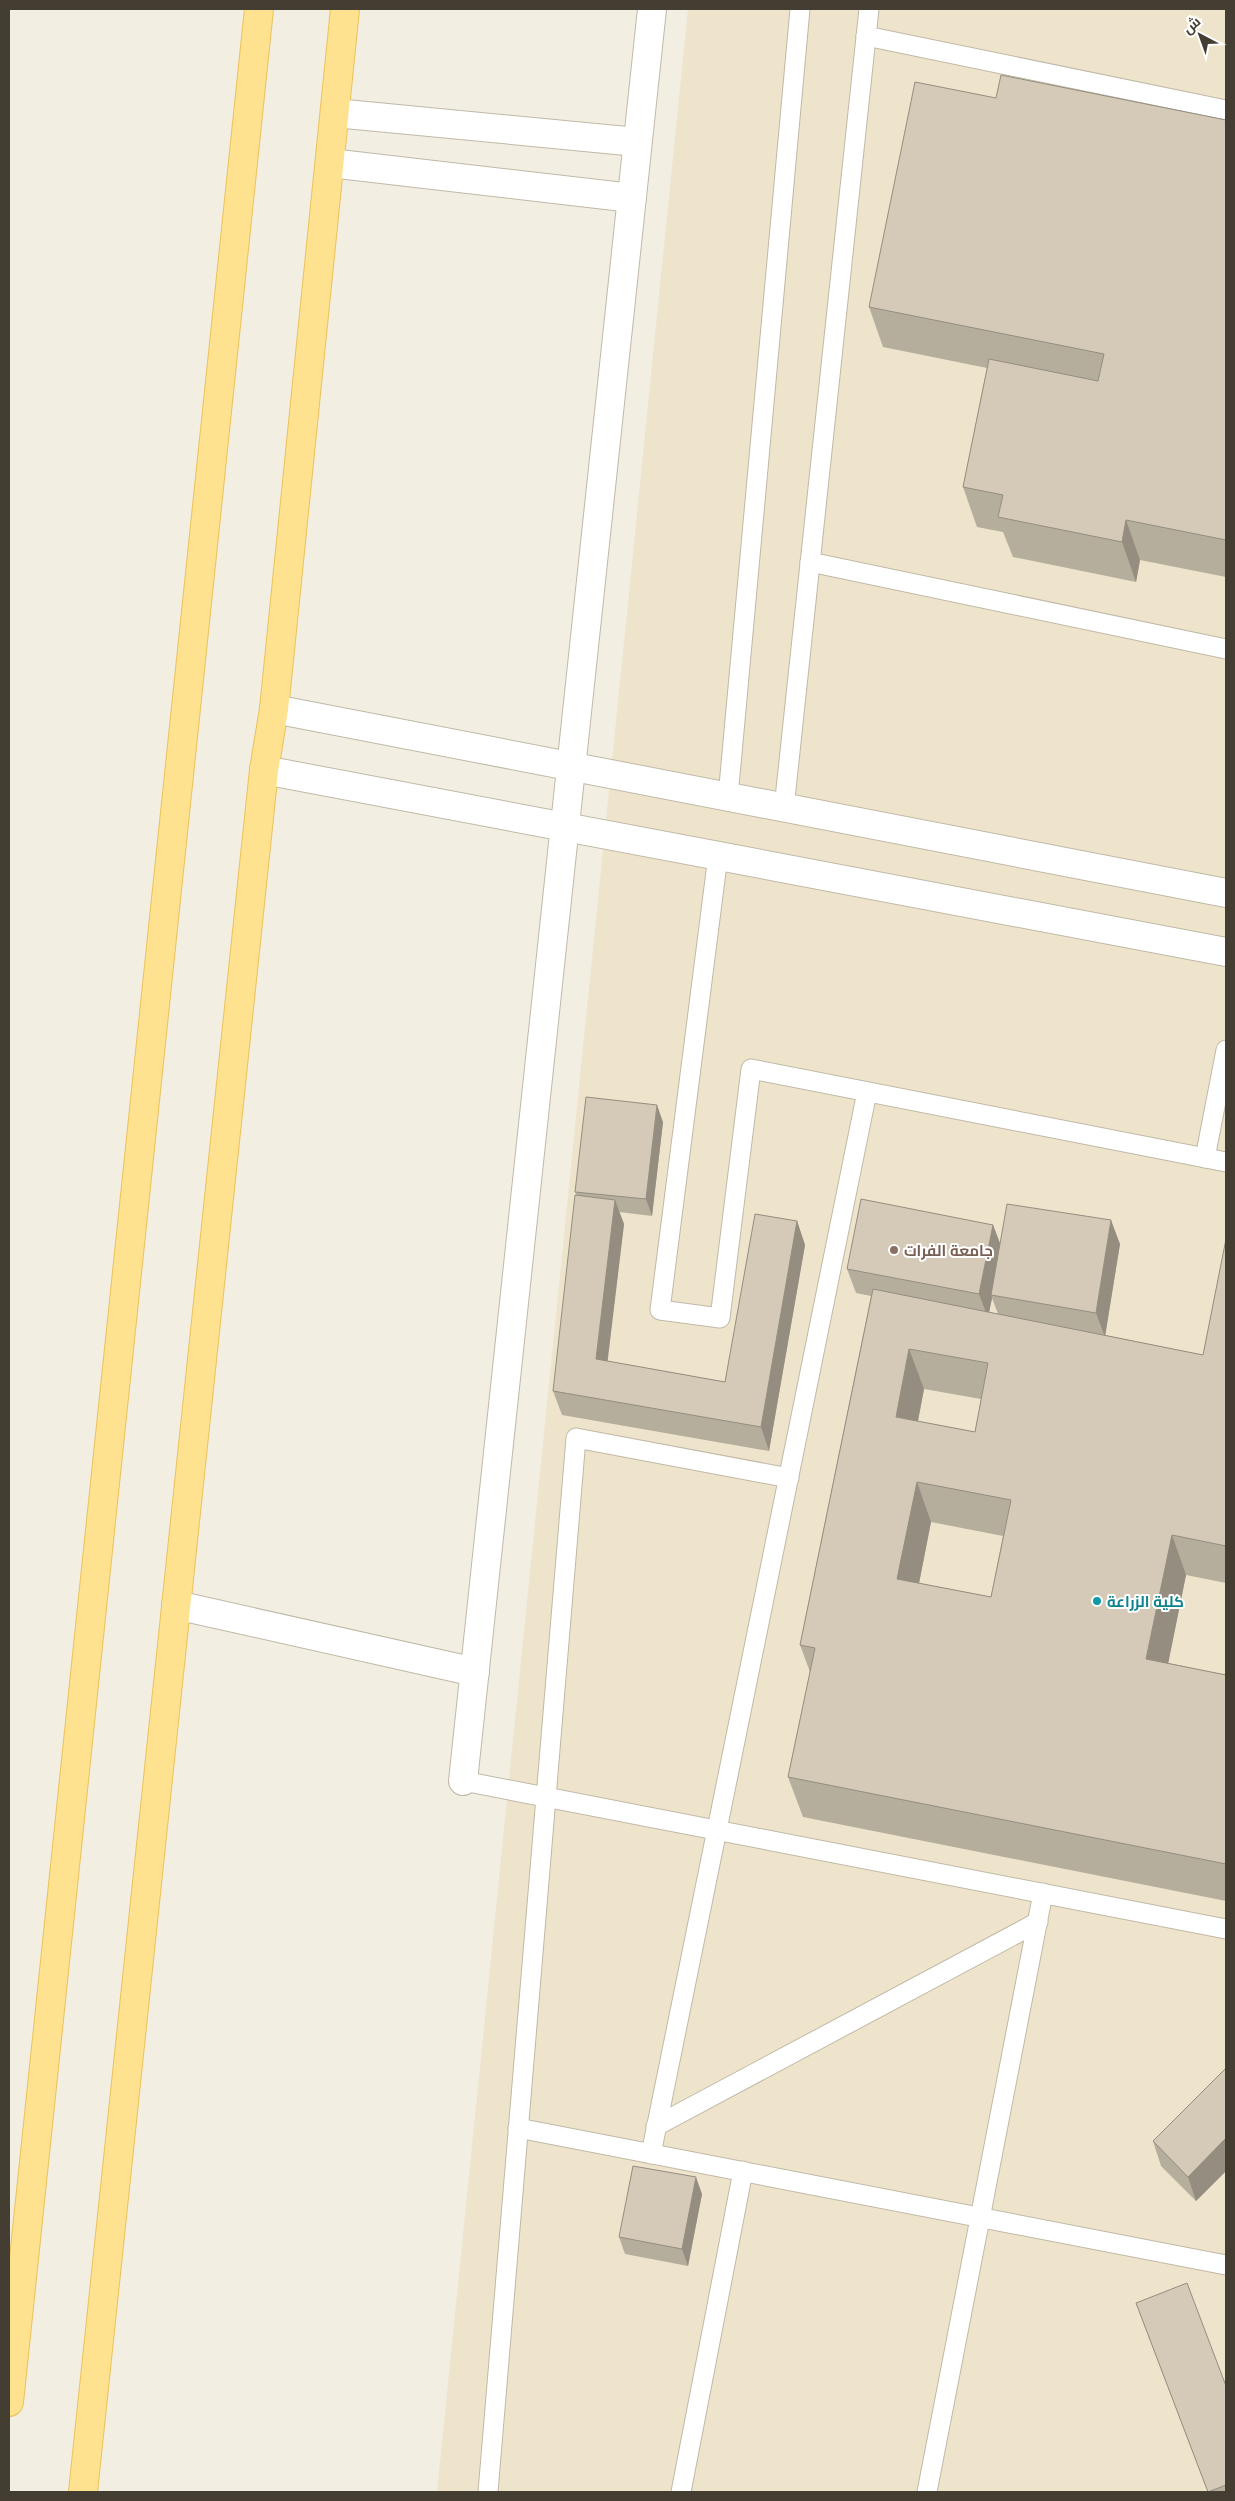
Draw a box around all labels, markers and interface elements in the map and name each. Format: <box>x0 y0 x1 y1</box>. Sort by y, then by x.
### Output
north arrow <box>1175 10 1225 60</box>
text: ش <box>1179 12 1204 38</box>
place label: جامعة الفرات <box>904 1241 993 1260</box>
marker: جامعة الفرات <box>888 1244 900 1256</box>
place label: كلية الزراعة <box>1107 1592 1184 1611</box>
marker: كلية الزراعة <box>1091 1595 1103 1607</box>

